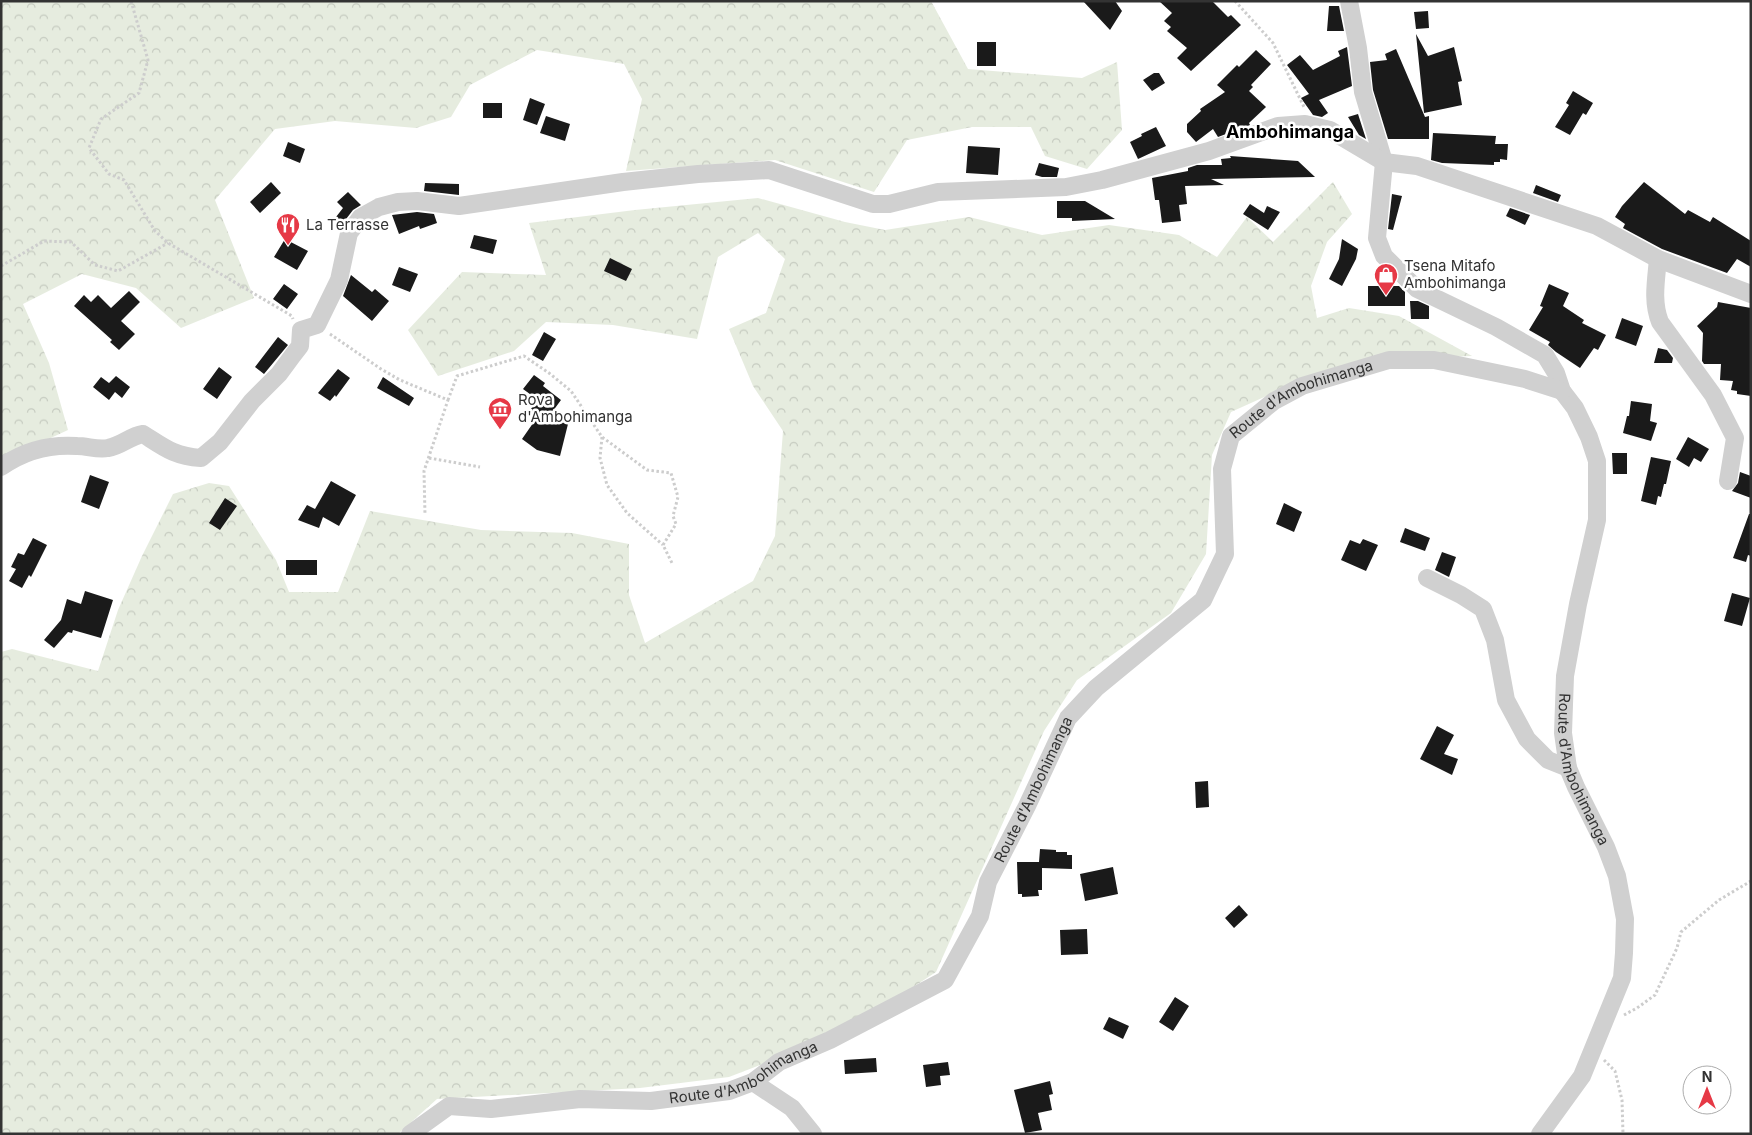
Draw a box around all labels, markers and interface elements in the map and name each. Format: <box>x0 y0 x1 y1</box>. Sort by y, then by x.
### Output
district label: Ambohimanga <box>1226 121 1354 142</box>
restaurant icon: La Terrasse <box>275 212 301 246</box>
place label: La Terrasse <box>306 215 389 234</box>
place label: Tsena Mitafo Ambohimanga <box>1404 256 1506 292</box>
shop icon: Tsena Mitafo Ambohimanga <box>1373 262 1399 296</box>
street label: Route d'Ambohimanga <box>1225 355 1375 442</box>
place label: Rova d'Ambohimanga <box>518 390 633 426</box>
museum icon: Rova d'Ambohimanga <box>487 396 513 430</box>
street label: Route d'Ambohimanga <box>1554 693 1614 848</box>
street label: Route d'Ambohimanga <box>990 713 1076 865</box>
street label: Route d'Ambohimanga <box>668 1037 820 1108</box>
north arrow <box>1682 1065 1732 1115</box>
text: N <box>1702 1068 1712 1085</box>

